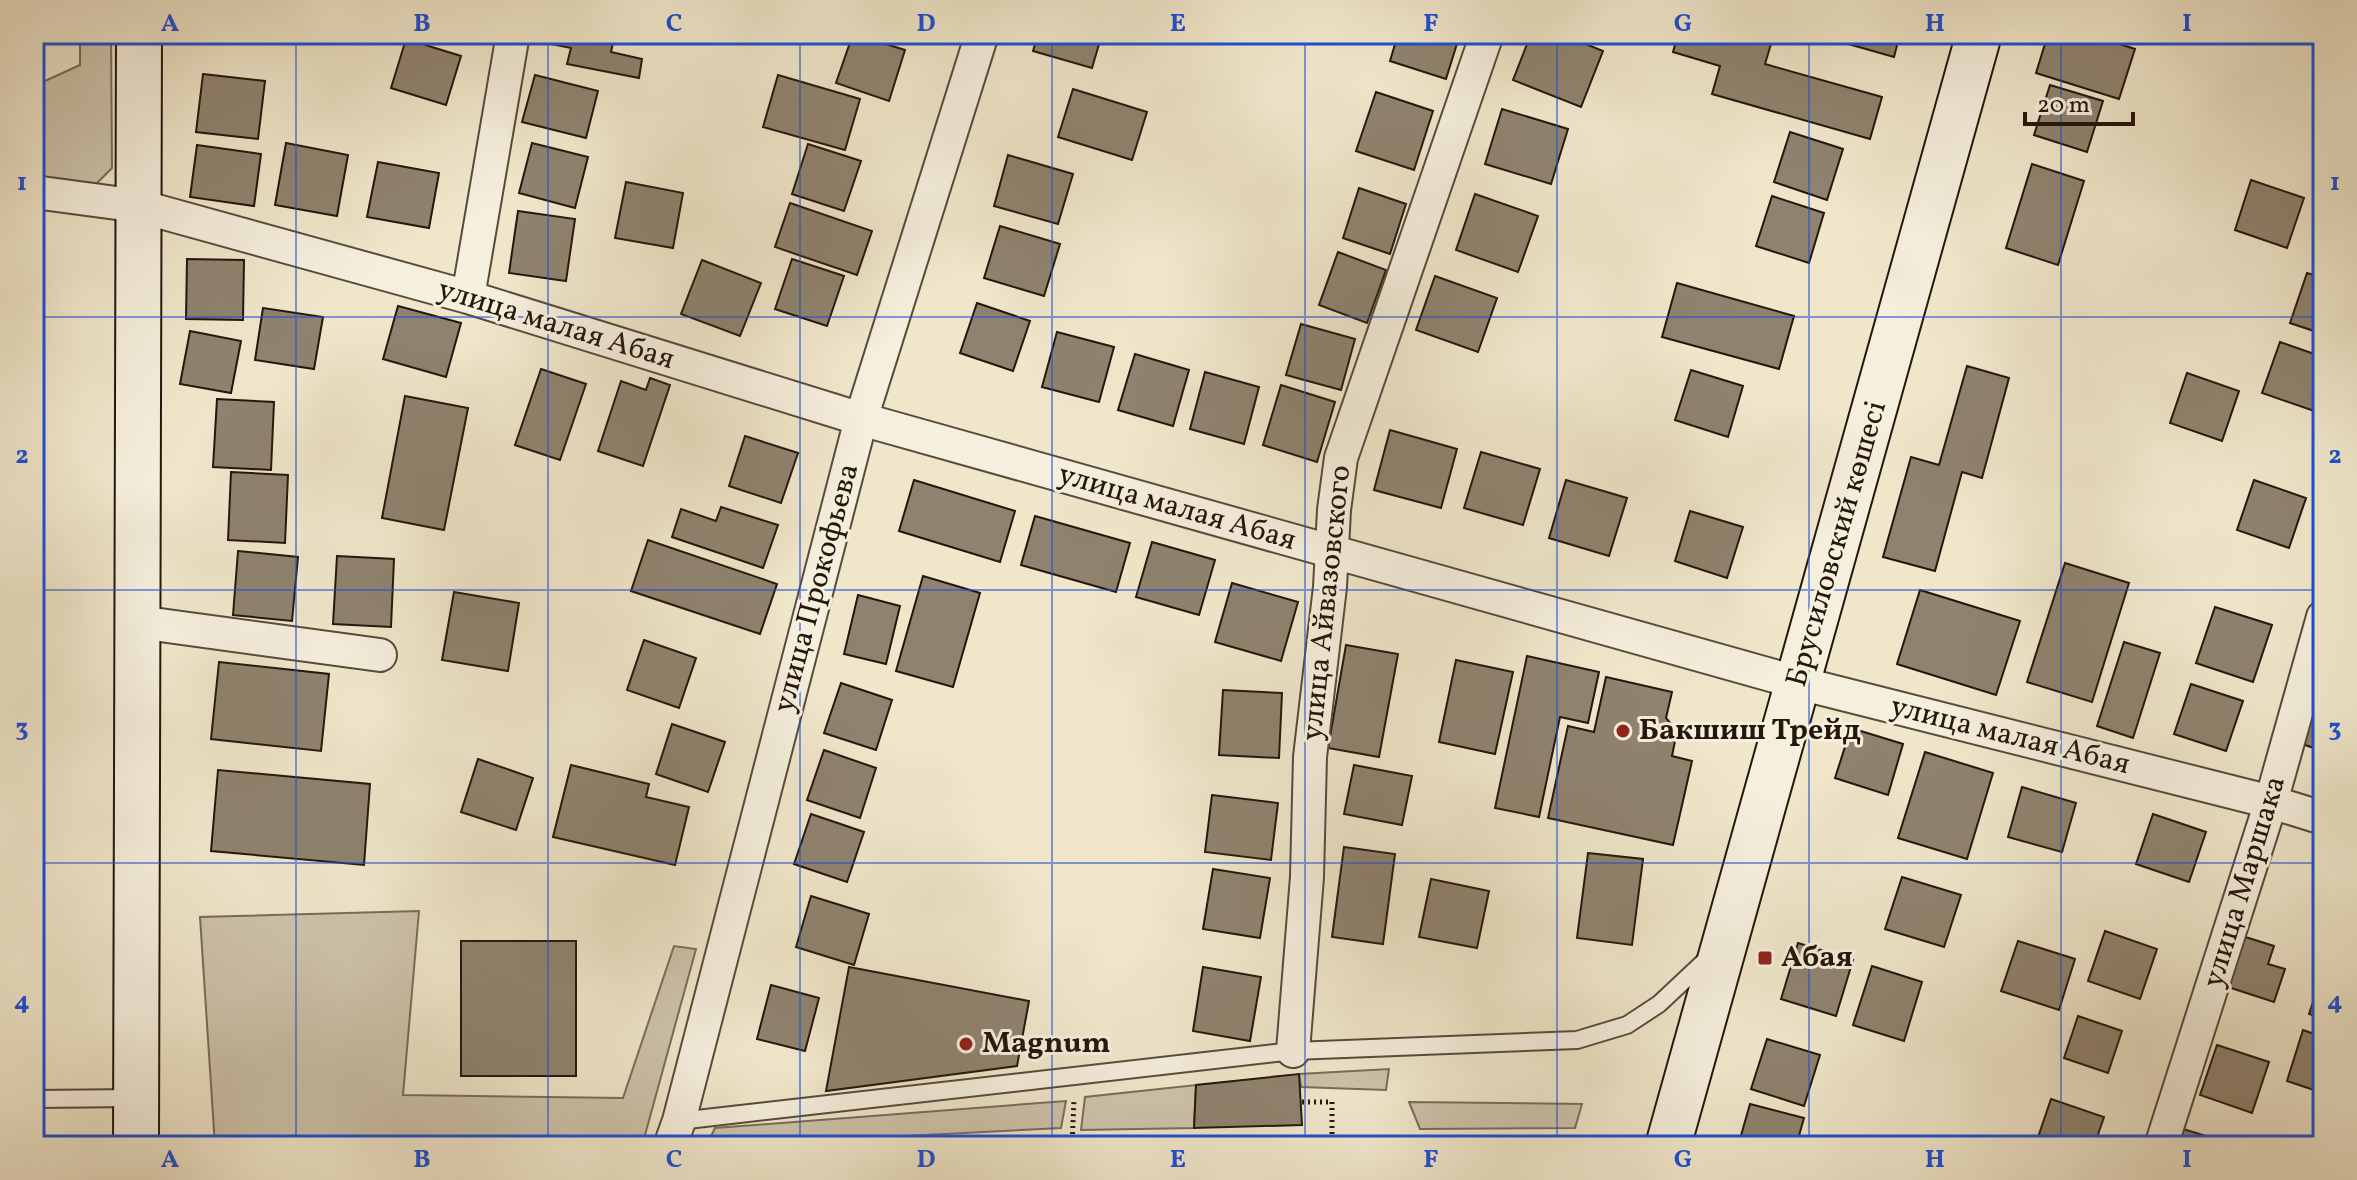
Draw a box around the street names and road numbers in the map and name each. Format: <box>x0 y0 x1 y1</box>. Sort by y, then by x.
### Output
street label: улица малая Абая <box>432 269 680 381</box>
street label: Брусиловский көшесі <box>1776 396 1898 692</box>
street label: улица малая Абая <box>1053 454 1301 562</box>
street label: улица Прокофьева <box>764 459 870 717</box>
street label: улица Айвазовского <box>1292 463 1362 743</box>
street label: улица малая Абая <box>1886 686 2134 786</box>
street label: улица Маршака <box>2193 771 2297 993</box>

